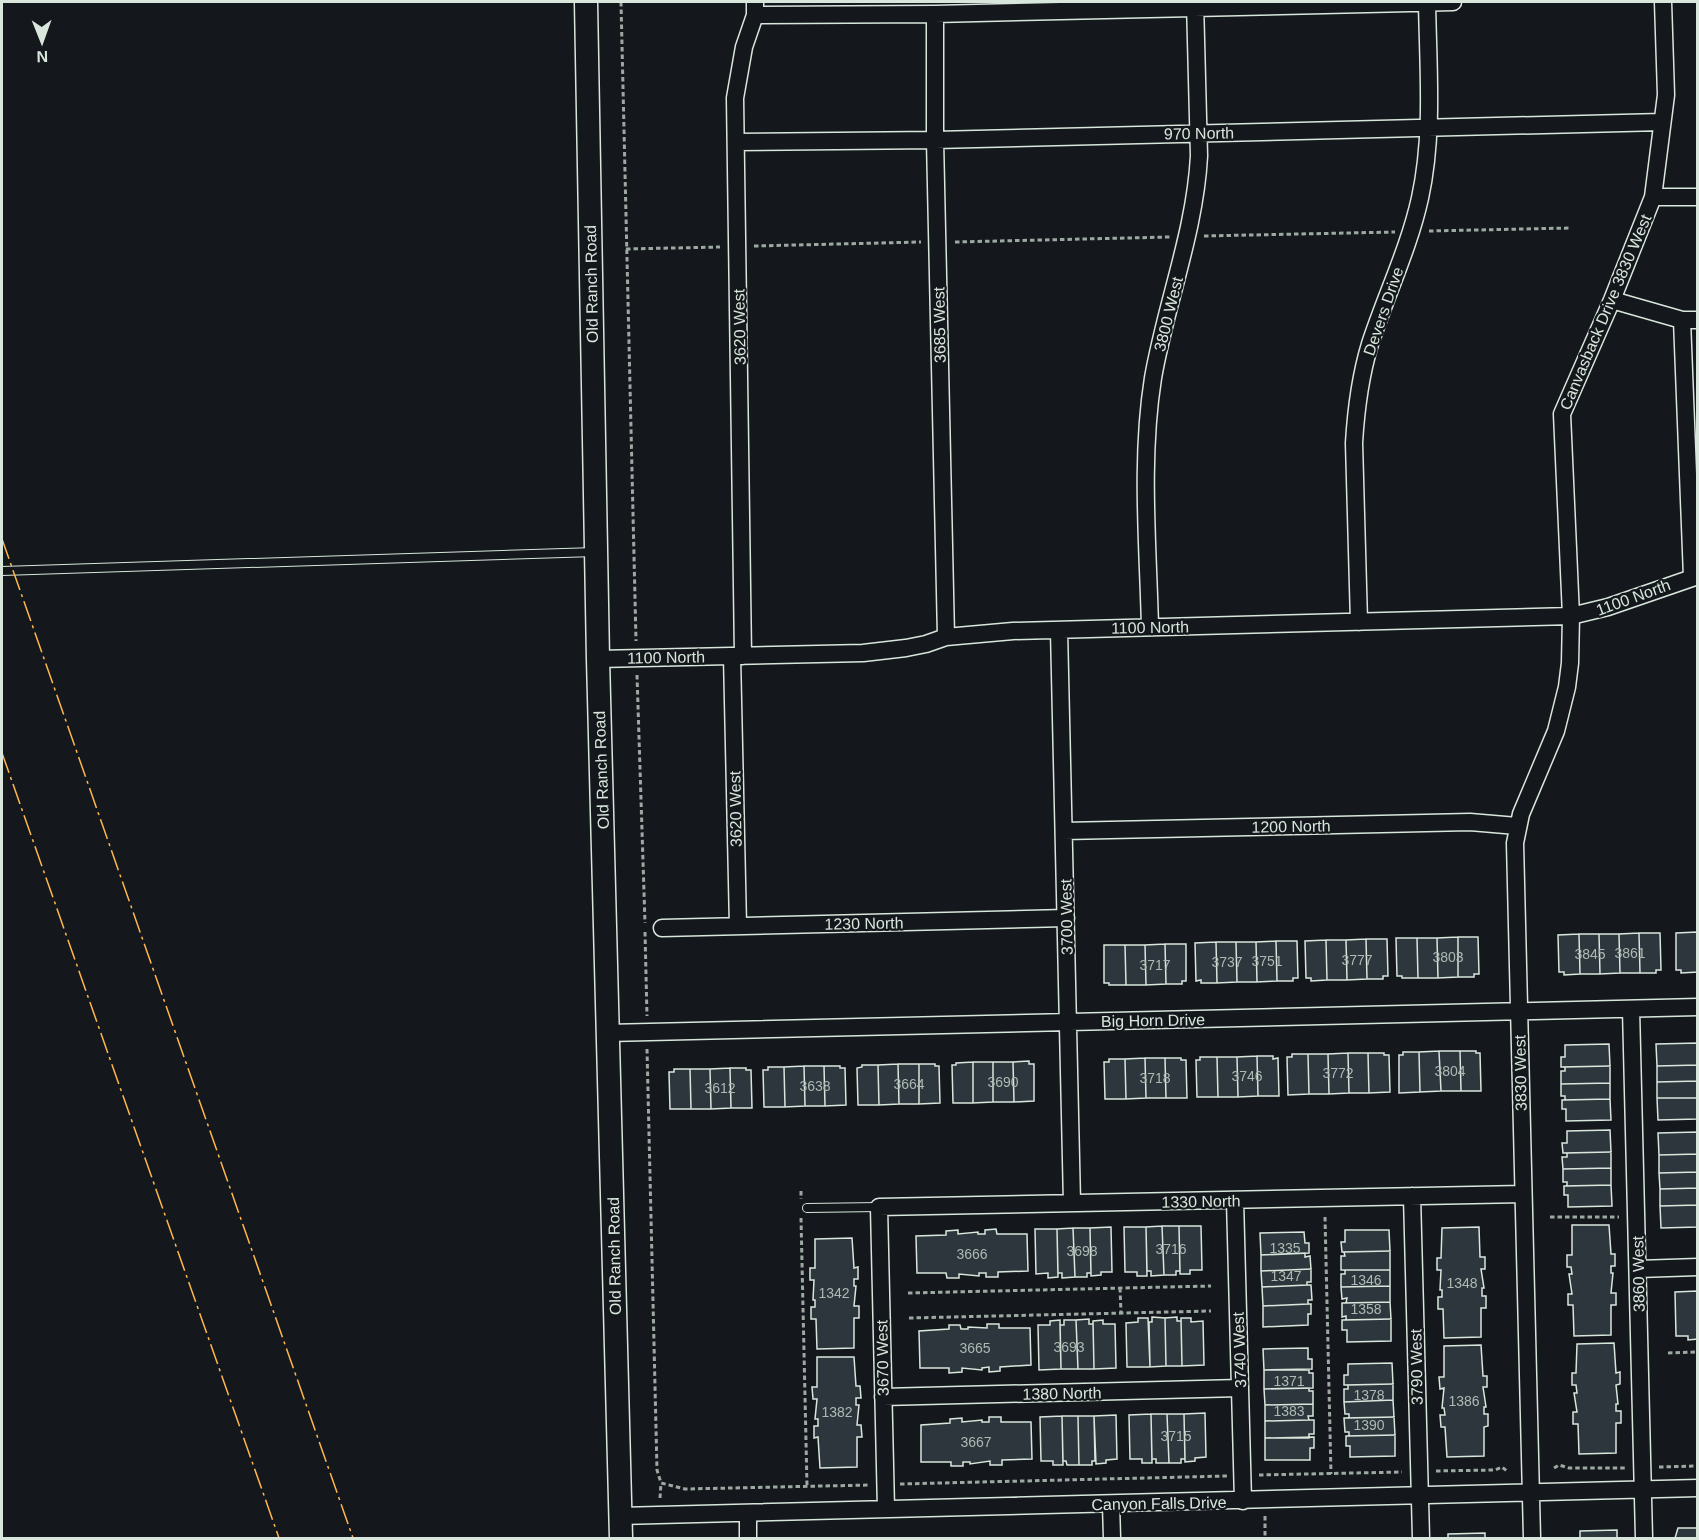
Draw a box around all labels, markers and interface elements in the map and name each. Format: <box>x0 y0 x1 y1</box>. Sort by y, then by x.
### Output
north arrow <box>12 12 72 72</box>
text: N <box>36 48 48 65</box>
street label: 970 North <box>1164 124 1234 143</box>
street label: Canvasback Drive 3830 West <box>1557 211 1655 412</box>
street label: Old Ranch Road <box>582 225 601 343</box>
street label: Devers Drive <box>1360 265 1407 358</box>
street label: 3800 West <box>1151 275 1186 353</box>
street label: 3685 West <box>930 286 949 363</box>
street label: 3620 West <box>730 288 749 365</box>
street label: 1100 North <box>1594 576 1673 619</box>
street label: 1100 North <box>1111 618 1189 637</box>
street label: 1100 North <box>627 648 705 667</box>
street label: Old Ranch Road <box>591 711 612 829</box>
street label: 3620 West <box>726 770 745 847</box>
street label: 1200 North <box>1251 817 1331 836</box>
street label: 3700 West <box>1057 878 1076 955</box>
street label: 1230 North <box>824 914 904 933</box>
house number: 3861 <box>1614 945 1646 961</box>
house number: 3845 <box>1574 946 1606 962</box>
house number: 3803 <box>1432 949 1464 965</box>
house number: 3777 <box>1341 952 1373 968</box>
house number: 3751 <box>1251 953 1283 969</box>
house number: 3737 <box>1211 954 1243 970</box>
house number: 3717 <box>1139 957 1171 973</box>
street label: Big Horn Drive <box>1101 1011 1205 1030</box>
street label: 3830 West <box>1511 1034 1530 1111</box>
house number: 3804 <box>1434 1063 1466 1079</box>
house number: 3772 <box>1322 1065 1354 1081</box>
house number: 3746 <box>1231 1068 1263 1084</box>
house number: 3718 <box>1139 1070 1171 1086</box>
house number: 3690 <box>987 1074 1019 1090</box>
house number: 3664 <box>893 1076 925 1092</box>
house number: 3638 <box>799 1078 831 1094</box>
house number: 3612 <box>704 1080 736 1096</box>
street label: 1330 North <box>1161 1192 1241 1211</box>
street label: Old Ranch Road <box>605 1197 624 1315</box>
street label: 3860 West <box>1629 1235 1648 1312</box>
house number: 1335 <box>1269 1240 1301 1256</box>
house number: 3716 <box>1155 1241 1187 1257</box>
house number: 3698 <box>1066 1243 1098 1259</box>
house number: 3666 <box>956 1246 988 1262</box>
house number: 1347 <box>1270 1268 1302 1284</box>
house number: 1346 <box>1350 1272 1382 1288</box>
house number: 1348 <box>1446 1275 1478 1291</box>
house number: 1342 <box>818 1285 850 1301</box>
house number: 1358 <box>1350 1301 1382 1317</box>
street label: 3740 West <box>1230 1311 1249 1388</box>
street label: 3670 West <box>873 1319 892 1396</box>
street label: 3790 West <box>1407 1328 1426 1405</box>
house number: 3693 <box>1053 1339 1085 1355</box>
house number: 3665 <box>959 1340 991 1356</box>
house number: 1371 <box>1273 1373 1305 1389</box>
street label: 1380 North <box>1022 1384 1102 1403</box>
house number: 1378 <box>1353 1387 1385 1403</box>
house number: 1386 <box>1448 1393 1480 1409</box>
house number: 1383 <box>1273 1403 1305 1419</box>
house number: 1382 <box>821 1404 853 1420</box>
house number: 1390 <box>1353 1417 1385 1433</box>
house number: 3715 <box>1160 1428 1192 1444</box>
house number: 3667 <box>960 1434 992 1450</box>
street label: Canyon Falls Drive <box>1091 1494 1227 1513</box>

